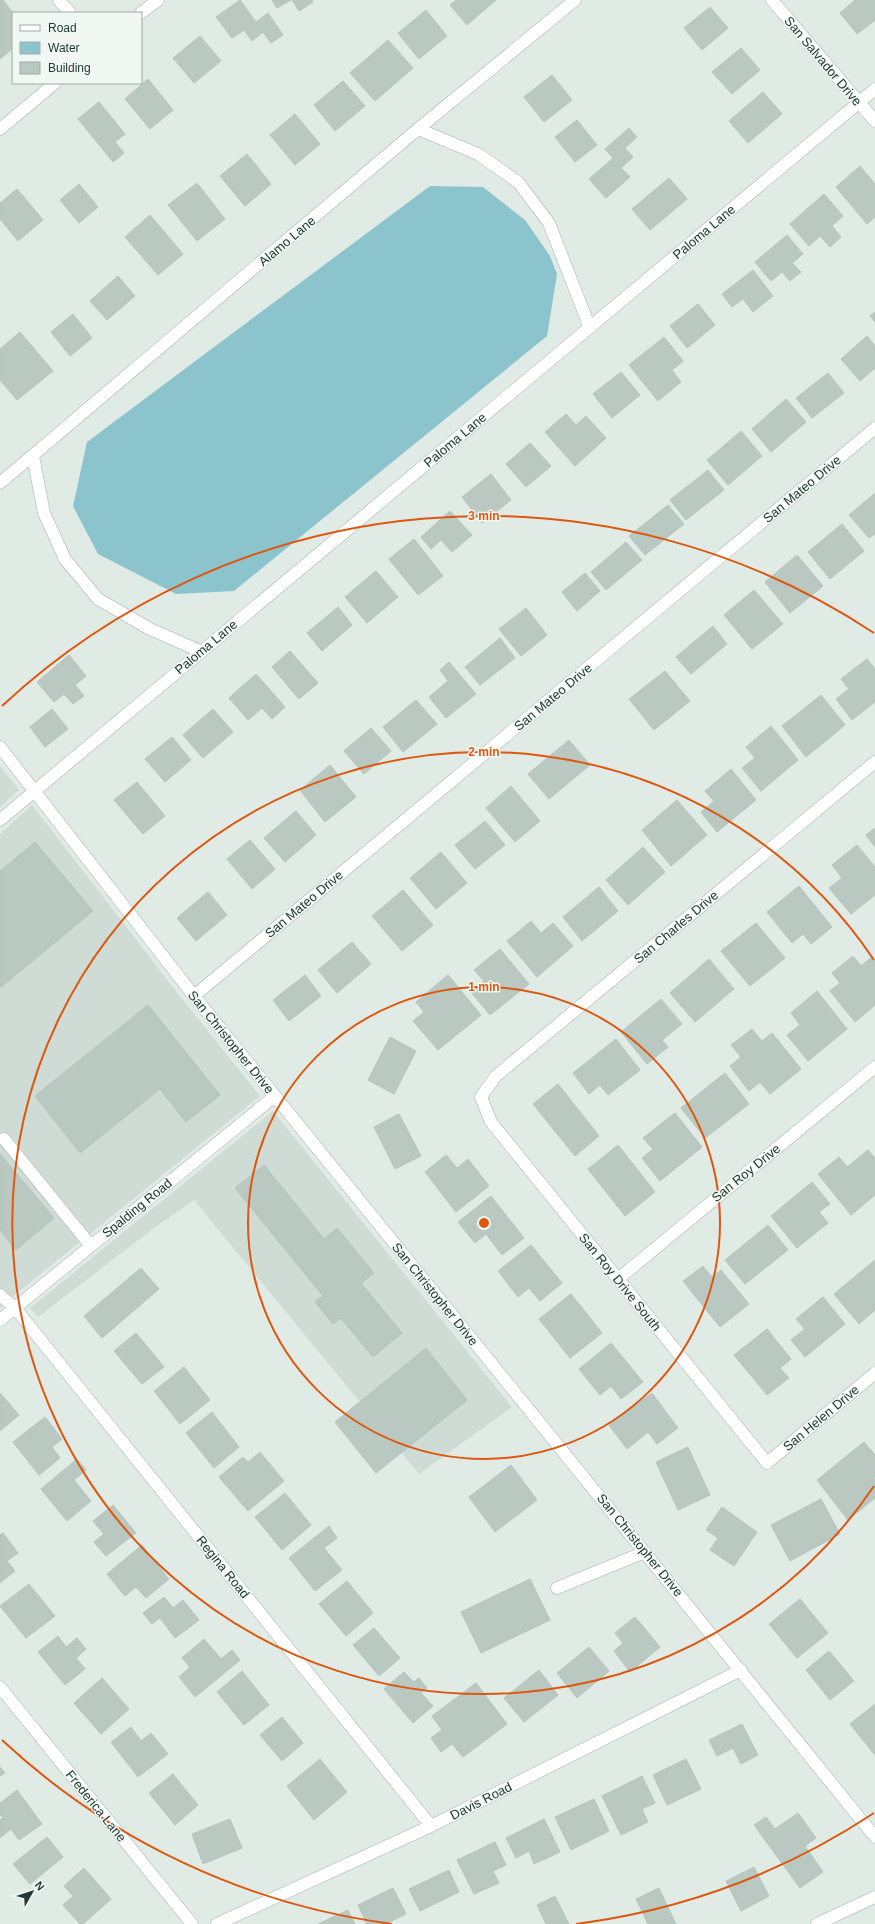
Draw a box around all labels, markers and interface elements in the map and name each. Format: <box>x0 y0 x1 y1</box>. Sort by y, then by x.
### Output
legend <box>12 12 142 84</box>
street label: San Salvador Drive <box>781 13 865 109</box>
text: Road <box>48 21 77 35</box>
text: Water <box>48 41 80 55</box>
text: Building <box>48 61 91 75</box>
street label: Paloma Lane <box>670 202 738 262</box>
street label: Alamo Lane <box>256 213 318 269</box>
street label: Paloma Lane <box>421 410 489 470</box>
street label: San Mateo Drive <box>760 452 844 526</box>
text: 3 min <box>468 509 500 523</box>
street label: Paloma Lane <box>172 617 240 677</box>
street label: San Mateo Drive <box>511 660 595 734</box>
text: 2 min <box>468 745 500 759</box>
street label: San Mateo Drive <box>262 867 346 941</box>
street label: San Charles Drive <box>631 887 721 967</box>
text: 1 min <box>468 980 500 994</box>
street label: San Christopher Drive <box>185 988 277 1096</box>
street label: San Roy Drive <box>709 1141 783 1205</box>
street label: Spalding Road <box>99 1175 175 1241</box>
centre of rings <box>477 1216 491 1230</box>
street label: San Roy Drive South <box>576 1230 664 1334</box>
street label: San Christopher Drive <box>389 1240 481 1348</box>
street label: San Helen Drive <box>780 1382 862 1454</box>
street label: San Christopher Drive <box>594 1491 686 1599</box>
street label: Regina Road <box>193 1533 253 1601</box>
street label: Frederica Lane <box>63 1767 129 1845</box>
street label: Davis Road <box>448 1779 514 1823</box>
north arrow <box>12 1872 52 1912</box>
text: N <box>33 1879 47 1893</box>

